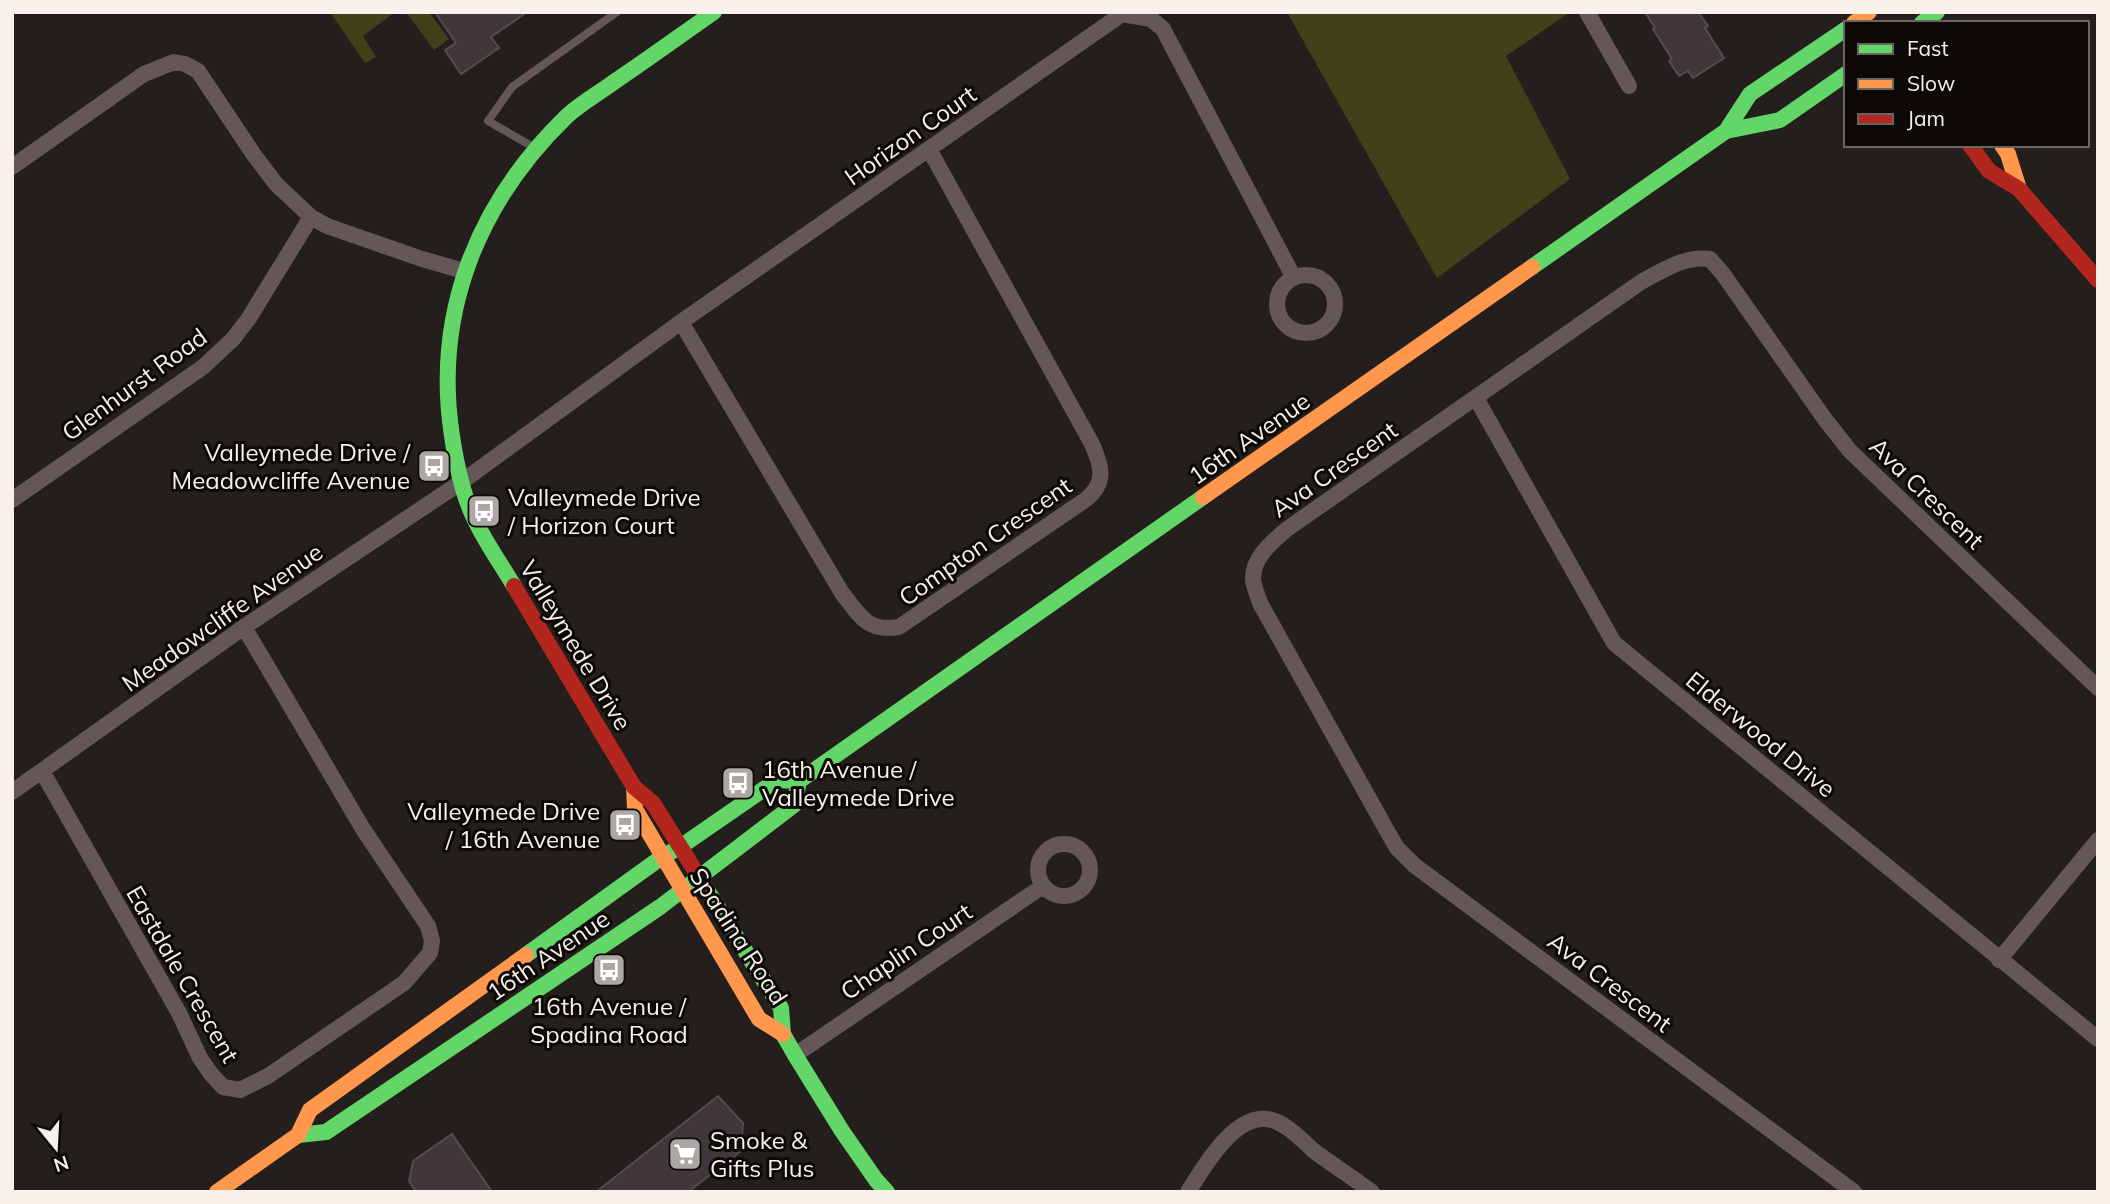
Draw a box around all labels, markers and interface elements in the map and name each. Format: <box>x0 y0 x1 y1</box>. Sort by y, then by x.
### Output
legend <box>1844 21 2089 147</box>
text: Fast <box>1907 35 1949 61</box>
text: Slow <box>1907 70 1955 96</box>
street label: Horizon Court <box>838 79 982 191</box>
text: Jam <box>1907 105 1945 131</box>
street label: Glenhurst Road <box>56 321 212 447</box>
street label: 16th Avenue <box>1183 385 1315 491</box>
street label: Ava Crescent <box>1265 414 1403 524</box>
street label: Ava Crescent <box>1864 431 1990 555</box>
place label: Valleymede Drive / Meadowcliffe Avenue <box>172 437 411 495</box>
bus stop icon: Valleymede Drive / Meadowcliffe Avenue <box>415 447 453 485</box>
street label: Compton Crescent <box>893 470 1077 612</box>
place label: Valleymede Drive / Horizon Court <box>507 482 701 540</box>
bus stop icon: Valleymede Drive / Horizon Court <box>465 492 503 530</box>
street label: Meadowcliffe Avenue <box>116 536 328 698</box>
street label: Valleymede Drive <box>514 555 638 735</box>
street label: Elderwood Drive <box>1680 665 1842 803</box>
place label: 16th Avenue / Valleymede Drive <box>762 754 955 812</box>
bus stop icon: 16th Avenue / Valleymede Drive <box>719 764 757 802</box>
place label: Valleymede Drive / 16th Avenue <box>407 796 600 854</box>
bus stop icon: Valleymede Drive / 16th Avenue <box>606 806 644 844</box>
street label: Spadina Road <box>684 862 794 1010</box>
street label: Eastdale Crescent <box>120 880 246 1068</box>
street label: Chaplin Court <box>835 896 977 1006</box>
street label: 16th Avenue <box>481 903 615 1007</box>
street label: Ava Crescent <box>1542 926 1678 1038</box>
bus stop icon: 16th Avenue / Spadina Road <box>590 951 628 989</box>
place label: 16th Avenue / Spadina Road <box>530 991 688 1049</box>
north arrow <box>21 1113 91 1183</box>
place label: Smoke & Gifts Plus <box>710 1125 814 1183</box>
supermarket icon: Smoke & Gifts Plus <box>666 1135 704 1173</box>
text: N <box>51 1151 72 1178</box>

